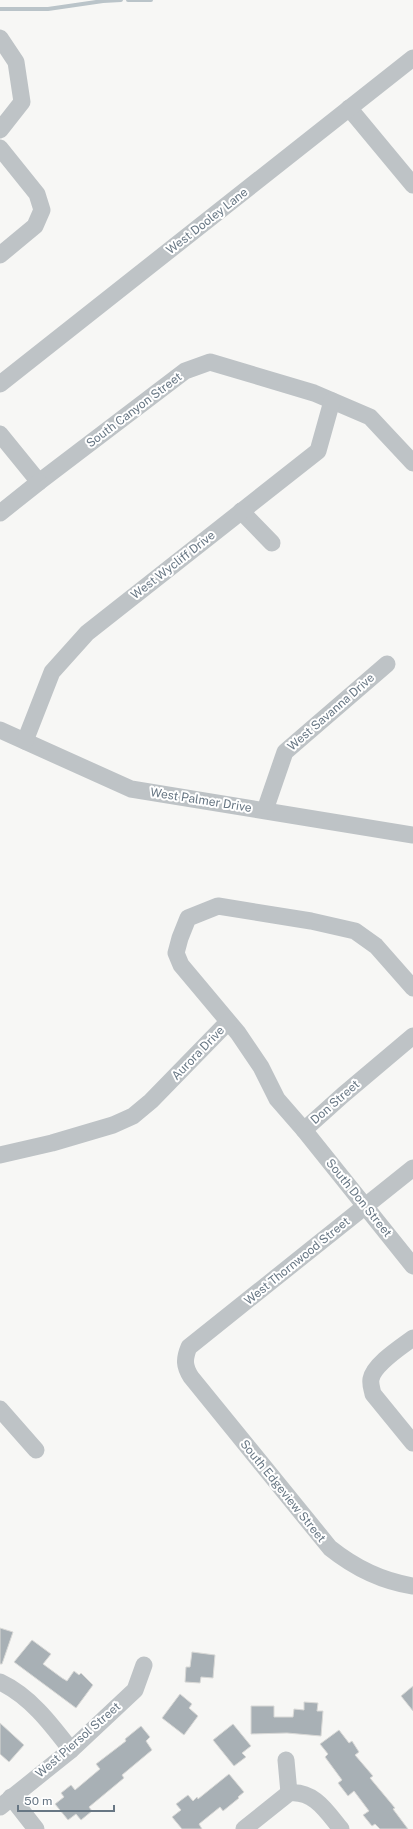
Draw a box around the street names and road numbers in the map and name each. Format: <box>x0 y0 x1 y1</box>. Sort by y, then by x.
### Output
street label: West Dooley Lane <box>163 185 251 257</box>
street label: South Canyon Street <box>84 369 185 450</box>
street label: West Wycliff Drive <box>128 528 218 602</box>
street label: West Savanna Drive <box>285 670 377 753</box>
street label: West Palmer Drive <box>149 785 253 815</box>
street label: Aurora Drive <box>169 1023 227 1083</box>
street label: Don Street <box>308 1077 362 1127</box>
street label: South Don Street <box>323 1156 395 1240</box>
street label: West Thornwood Street <box>242 1214 353 1308</box>
street label: South Edgeview Street <box>237 1437 329 1545</box>
street label: West Piersol Street <box>33 1699 123 1781</box>

